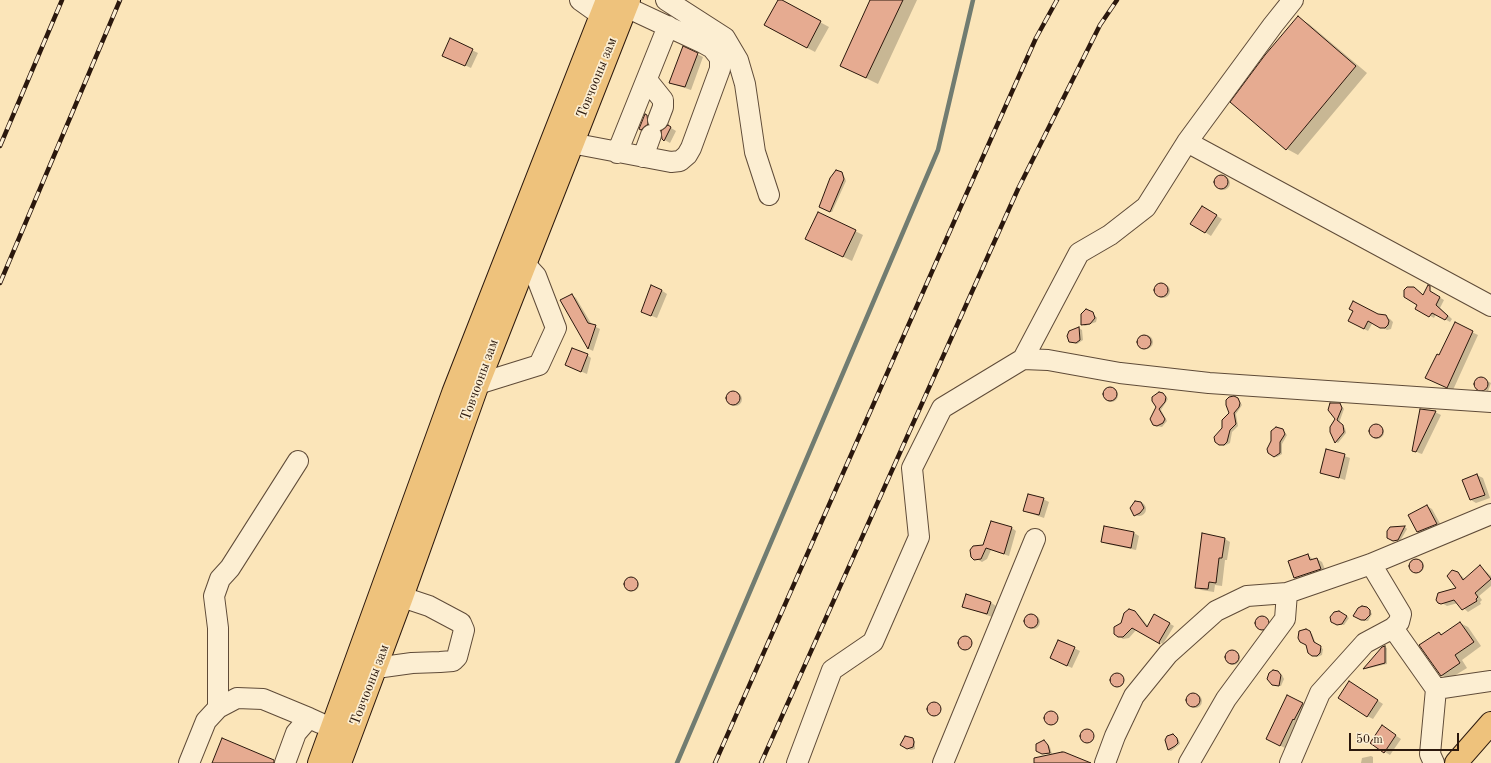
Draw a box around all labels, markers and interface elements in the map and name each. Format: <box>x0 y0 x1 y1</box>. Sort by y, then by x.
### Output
street label: Товчооны зам <box>573 35 621 121</box>
street label: Товчооны зам <box>457 337 503 423</box>
street label: Товчооны зам <box>347 642 393 728</box>
scale bar <box>1351 725 1461 751</box>
text: 50 m <box>1356 734 1383 746</box>

